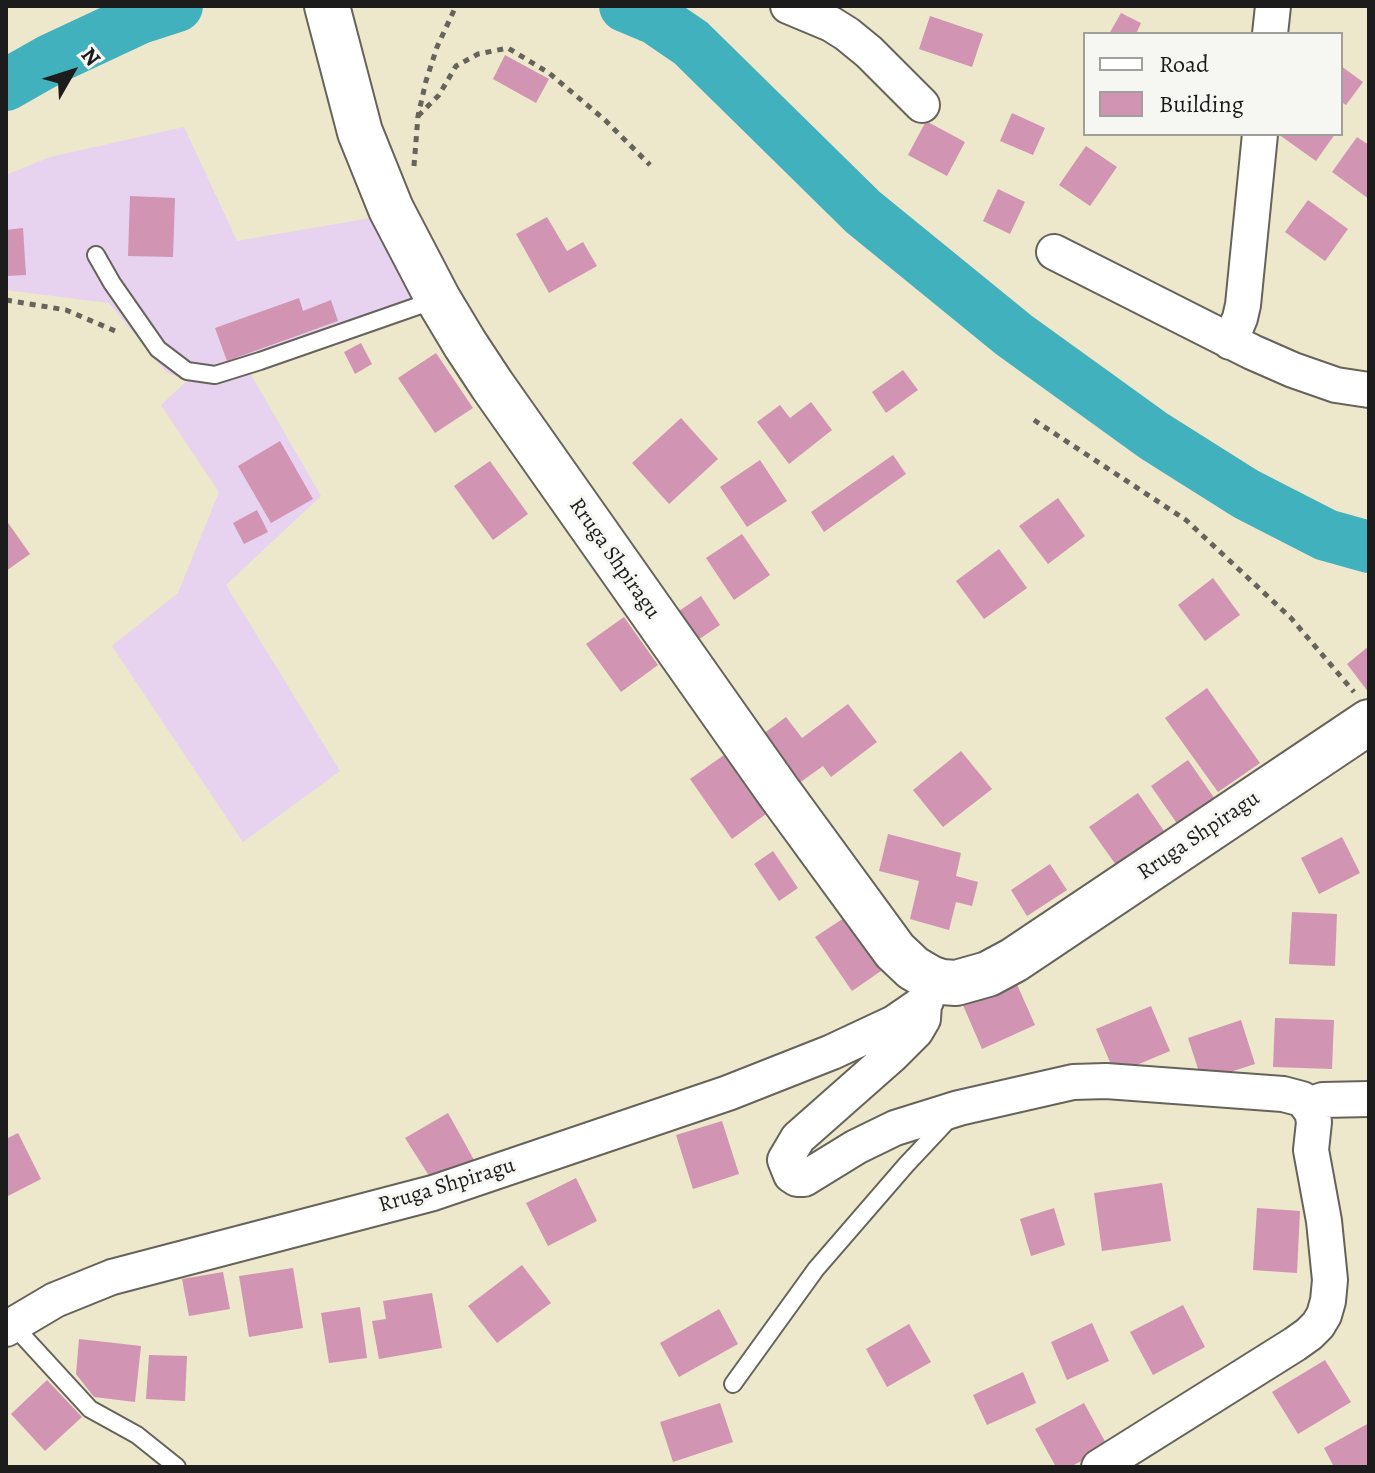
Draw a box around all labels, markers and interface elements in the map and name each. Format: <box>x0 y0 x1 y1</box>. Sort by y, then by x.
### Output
north arrow <box>32 32 112 112</box>
legend <box>1083 32 1343 136</box>
text: N <box>74 41 107 73</box>
text: Road <box>1159 48 1209 80</box>
text: Building <box>1159 88 1244 120</box>
street label: Rruga Shpiragu <box>563 494 665 624</box>
street label: Rruga Shpiragu <box>1133 786 1265 886</box>
street label: Rruga Shpiragu <box>376 1153 518 1219</box>

